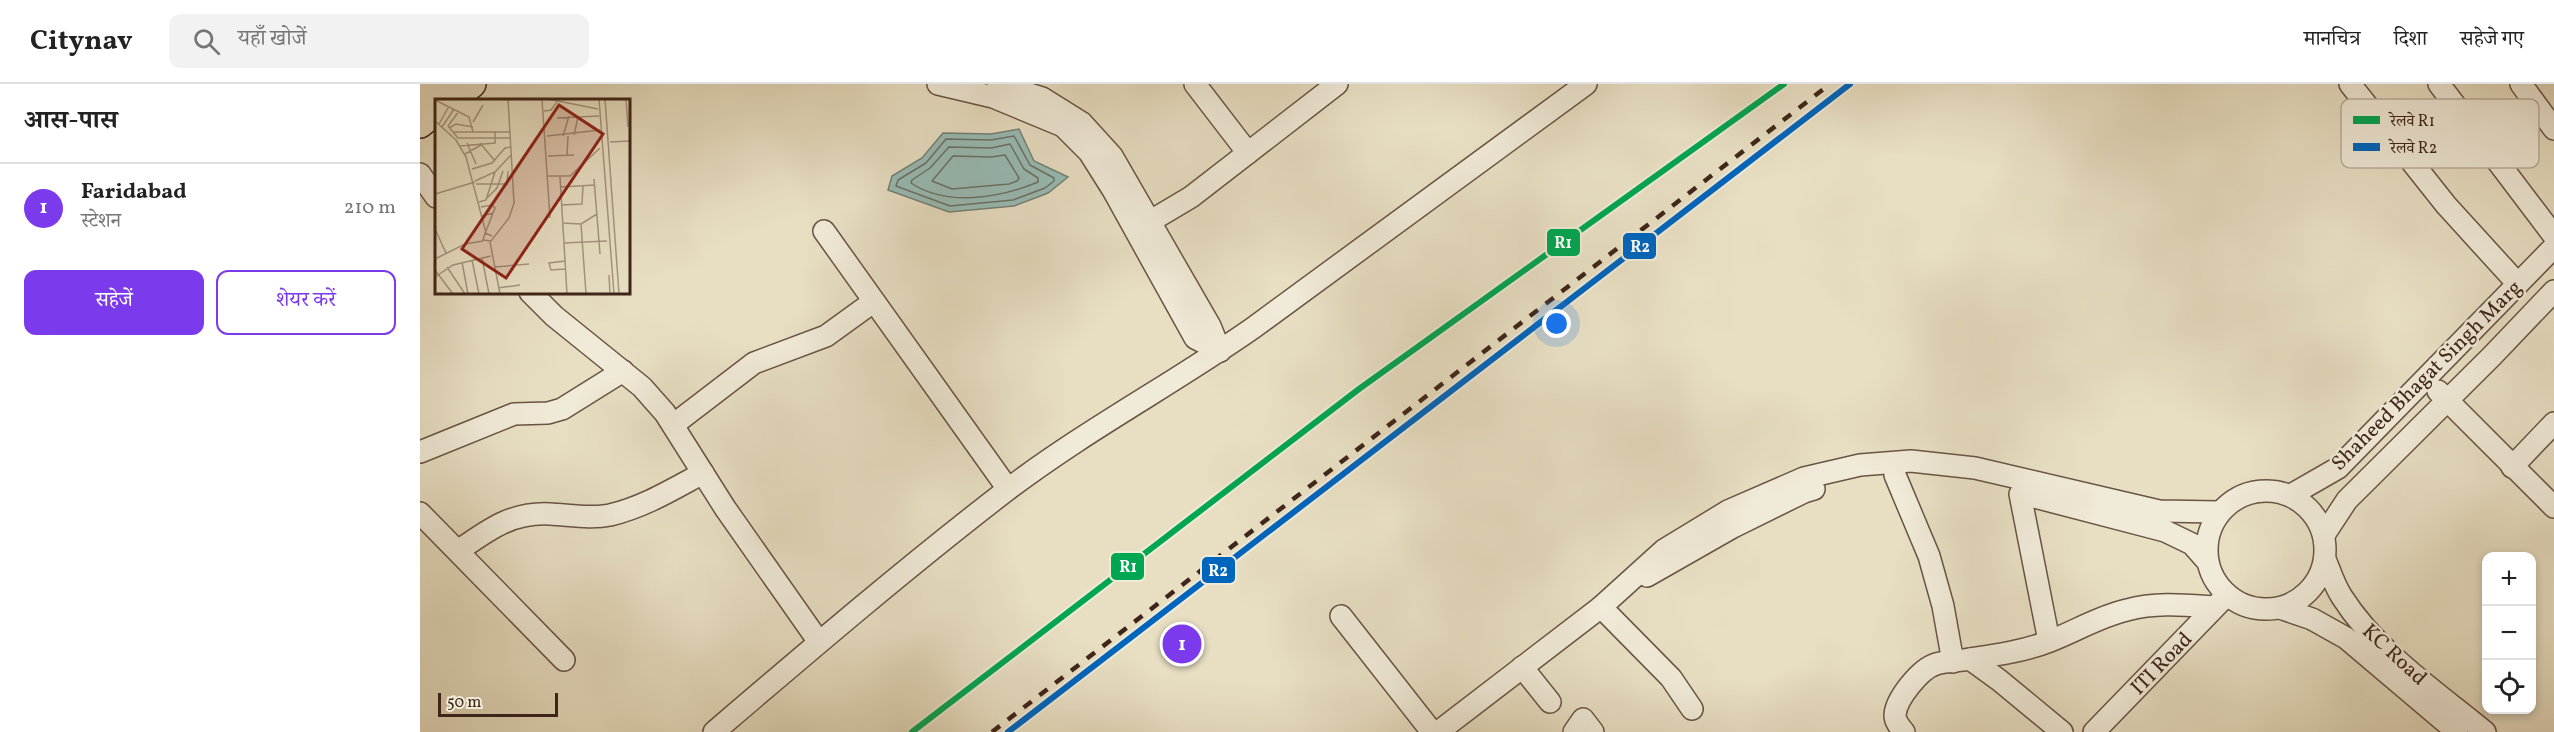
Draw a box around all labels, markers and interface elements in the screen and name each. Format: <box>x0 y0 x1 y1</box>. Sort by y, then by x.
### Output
search box <box>169 14 589 68</box>
text: Citynav <box>30 22 133 61</box>
text: यहाँ खोजें <box>238 24 306 55</box>
icon: search <box>190 25 223 58</box>
text: मानचित्र <box>2304 25 2361 54</box>
text: दिशा <box>2394 25 2427 54</box>
text: सहेजे गए <box>2460 25 2524 54</box>
inset map <box>435 99 630 294</box>
legend <box>2341 99 2539 168</box>
text: आस-पास <box>24 103 118 139</box>
text: रेलवे R1 <box>2388 111 2435 133</box>
text: रेलवे R2 <box>2388 138 2437 160</box>
text: Faridabad <box>81 177 187 208</box>
text: 1 <box>39 194 48 222</box>
text: 210 m <box>344 194 396 222</box>
text: स्टेशन <box>81 208 121 236</box>
line badge: R1 <box>1546 228 1581 257</box>
line badge: R2 <box>1622 232 1657 260</box>
text: R1 <box>1554 233 1572 255</box>
text: R2 <box>1630 237 1650 259</box>
button: सहेजें <box>24 270 204 335</box>
button: शेयर करें <box>216 270 396 335</box>
street label: Shaheed Bhagat Singh Marg <box>2325 274 2529 478</box>
your location <box>1542 309 1571 338</box>
line badge: R1 <box>1110 552 1145 581</box>
map controls <box>2482 552 2536 714</box>
button: + <box>2482 552 2536 606</box>
line badge: R2 <box>1201 556 1236 584</box>
text: R1 <box>1119 557 1137 579</box>
text: R2 <box>1208 561 1228 583</box>
button: − <box>2482 606 2536 660</box>
street label: KC Road <box>2355 618 2433 693</box>
pin: 1 <box>1162 622 1202 666</box>
street label: ITI Road <box>2125 626 2199 702</box>
button: locate <box>2482 660 2536 714</box>
scale bar <box>438 690 558 718</box>
text: 50 m <box>447 692 481 714</box>

